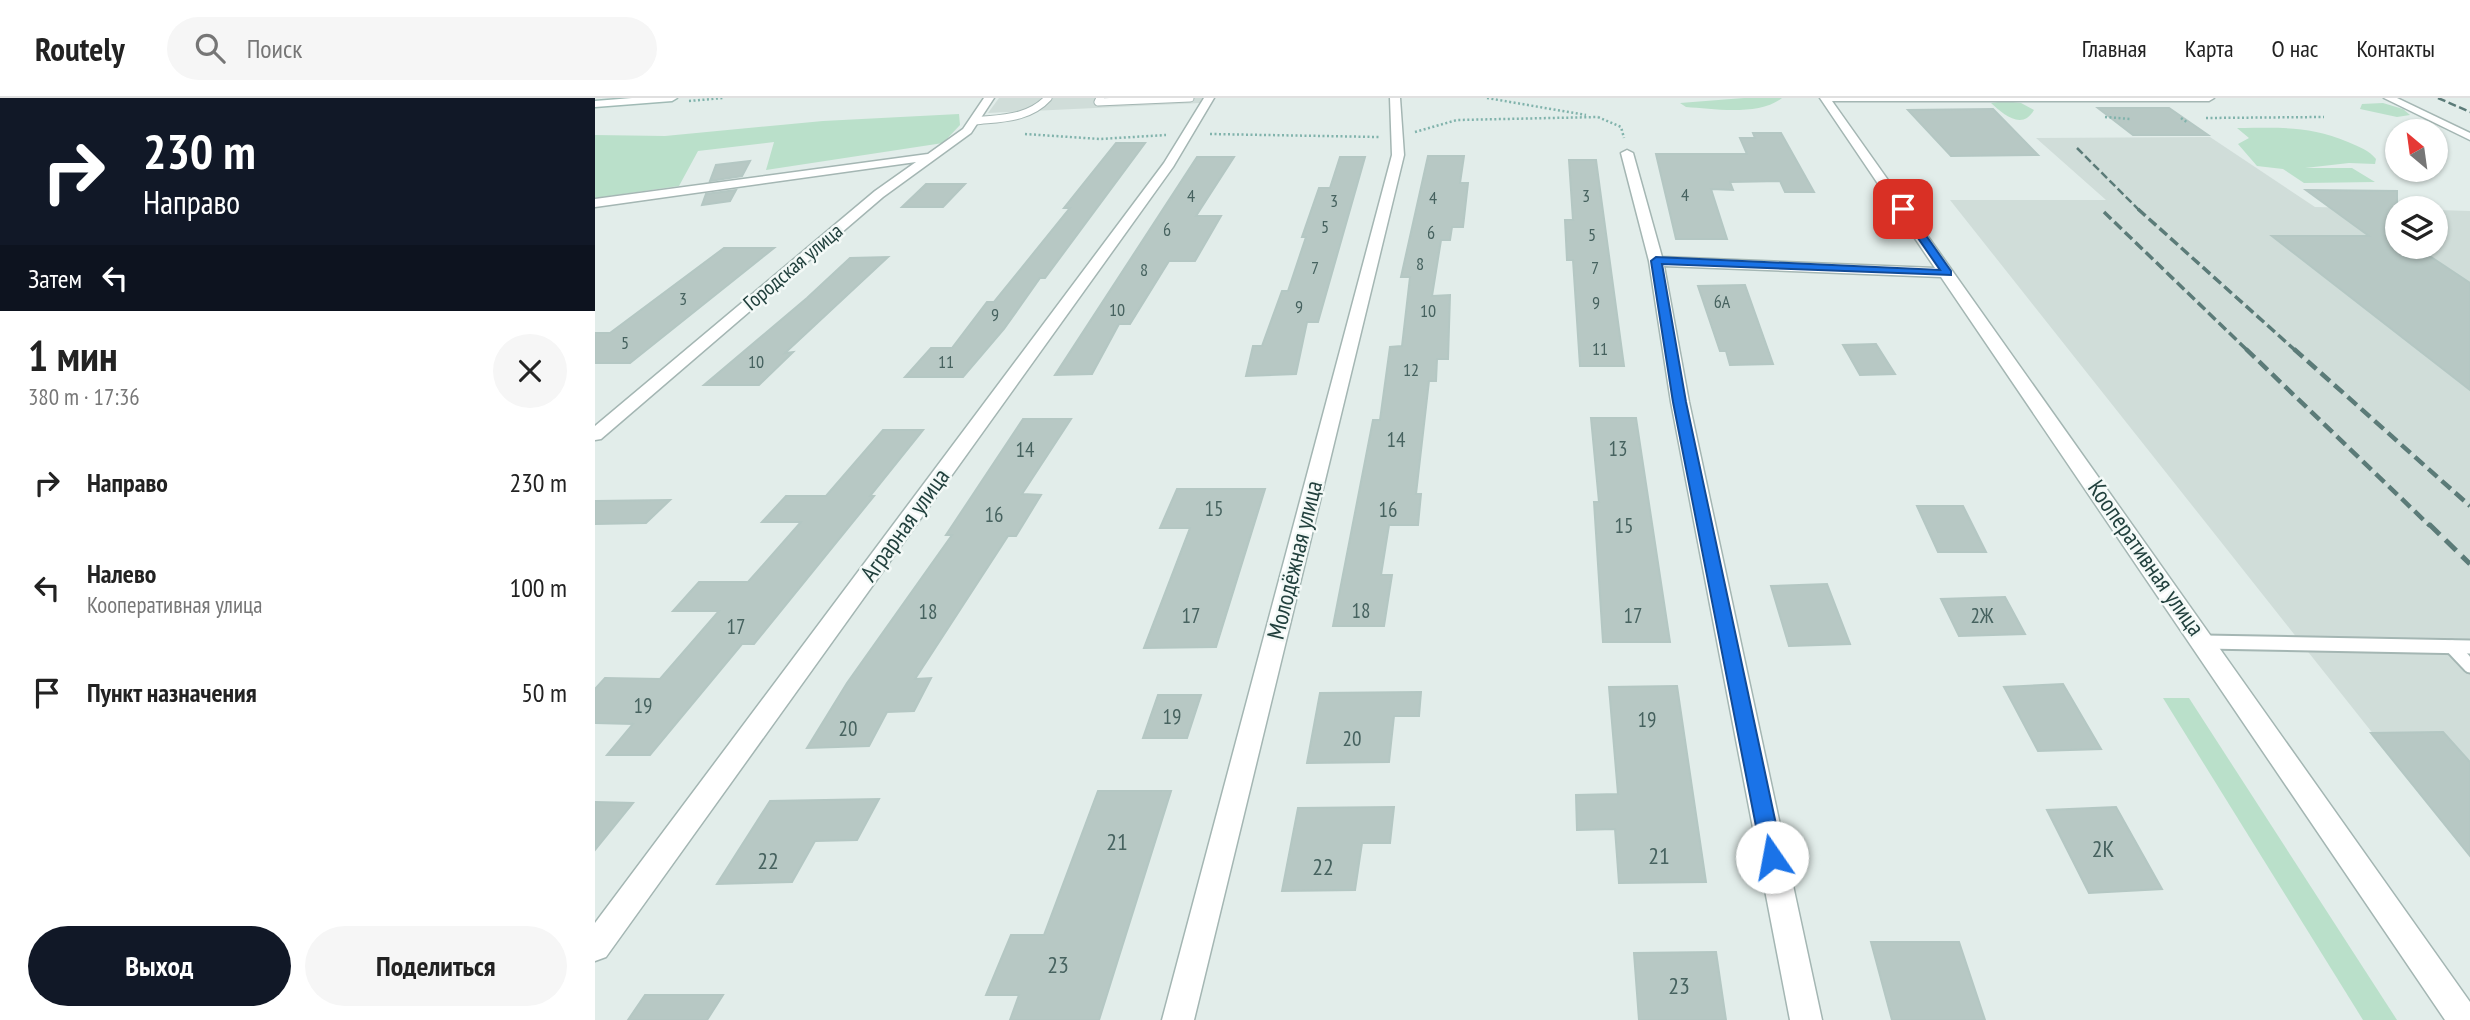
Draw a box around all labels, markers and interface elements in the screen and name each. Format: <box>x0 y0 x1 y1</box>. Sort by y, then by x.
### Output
search box <box>167 17 657 80</box>
text: Routely <box>35 27 125 70</box>
icon: search <box>191 29 229 67</box>
text: Поиск <box>247 32 302 65</box>
text: Главная <box>2082 33 2147 64</box>
text: Карта <box>2185 33 2234 64</box>
text: О нас <box>2272 33 2318 64</box>
text: Контакты <box>2356 33 2435 64</box>
text: 230 m <box>143 119 256 183</box>
north arrow <box>2385 119 2448 182</box>
map controls <box>2385 119 2448 259</box>
icon: right <box>28 126 119 217</box>
pin <box>1873 179 1933 239</box>
text: Направо <box>143 181 240 223</box>
house number: 4 <box>1681 183 1689 206</box>
house number: 4 <box>1187 184 1195 207</box>
house number: 3 <box>1582 184 1590 207</box>
house number: 4 <box>1429 186 1437 209</box>
house number: 3 <box>1330 189 1338 212</box>
icon: arrive <box>1884 190 1922 228</box>
button: layers <box>2385 196 2448 259</box>
house number: 5 <box>1321 215 1329 238</box>
street label: Городская улица <box>737 217 848 316</box>
house number: 6 <box>1163 218 1171 241</box>
house number: 6 <box>1427 221 1435 244</box>
house number: 5 <box>1588 223 1596 246</box>
house number: 8 <box>1416 252 1424 275</box>
house number: 7 <box>1311 256 1319 279</box>
house number: 7 <box>1591 256 1599 279</box>
house number: 8 <box>1140 258 1148 281</box>
icon: left <box>96 259 134 297</box>
text: Затем <box>28 262 82 295</box>
house number: 3 <box>679 287 687 310</box>
house number: 6А <box>1714 290 1731 313</box>
house number: 9 <box>1592 291 1600 314</box>
house number: 9 <box>1295 295 1303 318</box>
house number: 10 <box>1109 298 1125 321</box>
house number: 10 <box>1420 299 1436 322</box>
house number: 9 <box>991 303 999 326</box>
text: 1 мин <box>28 328 118 383</box>
house number: 5 <box>621 331 629 354</box>
button: close <box>493 334 567 408</box>
house number: 11 <box>1592 337 1608 360</box>
house number: 10 <box>748 350 764 373</box>
house number: 11 <box>938 350 954 373</box>
house number: 12 <box>1403 358 1419 381</box>
text: 380 m · 17:36 <box>28 382 140 411</box>
house number: 14 <box>1387 426 1406 453</box>
house number: 13 <box>1609 435 1627 462</box>
house number: 14 <box>1016 436 1035 463</box>
street label: Аграрная улица <box>853 462 956 587</box>
icon: right <box>28 464 66 502</box>
text: Направо <box>87 466 168 499</box>
text: 230 m <box>509 466 567 499</box>
street label: Кооперативная улица <box>2081 474 2212 642</box>
street label: Молодёжная улица <box>1260 477 1329 642</box>
house number: 15 <box>1205 495 1223 522</box>
house number: 16 <box>1379 496 1397 523</box>
house number: 16 <box>985 501 1003 528</box>
house number: 15 <box>1615 512 1633 539</box>
text: Налево <box>87 557 156 590</box>
icon: left <box>28 569 66 607</box>
text: 100 m <box>509 571 567 604</box>
text: Кооперативная улица <box>87 590 262 619</box>
house number: 18 <box>1352 597 1370 624</box>
house number: 18 <box>919 598 937 625</box>
house number: 17 <box>1182 602 1200 629</box>
house number: 17 <box>1624 602 1642 629</box>
house number: 2Ж <box>1970 602 1994 629</box>
house number: 17 <box>727 613 745 640</box>
icon: arrive <box>28 674 66 712</box>
text: Пункт назначения <box>87 676 257 709</box>
text: 50 m <box>521 676 567 709</box>
house number: 19 <box>634 692 652 719</box>
house number: 19 <box>1163 703 1181 730</box>
house number: 19 <box>1638 706 1656 733</box>
house number: 20 <box>839 715 857 742</box>
house number: 20 <box>1343 725 1361 752</box>
position arrow <box>1735 820 1809 894</box>
house number: 21 <box>1106 826 1128 857</box>
house number: 2К <box>2092 833 2114 864</box>
house number: 21 <box>1648 840 1670 871</box>
house number: 22 <box>757 845 779 876</box>
house number: 22 <box>1312 851 1334 882</box>
button: Выход <box>28 926 291 1006</box>
button: Поделиться <box>305 926 567 1006</box>
house number: 23 <box>1047 949 1069 980</box>
house number: 23 <box>1668 970 1690 1001</box>

